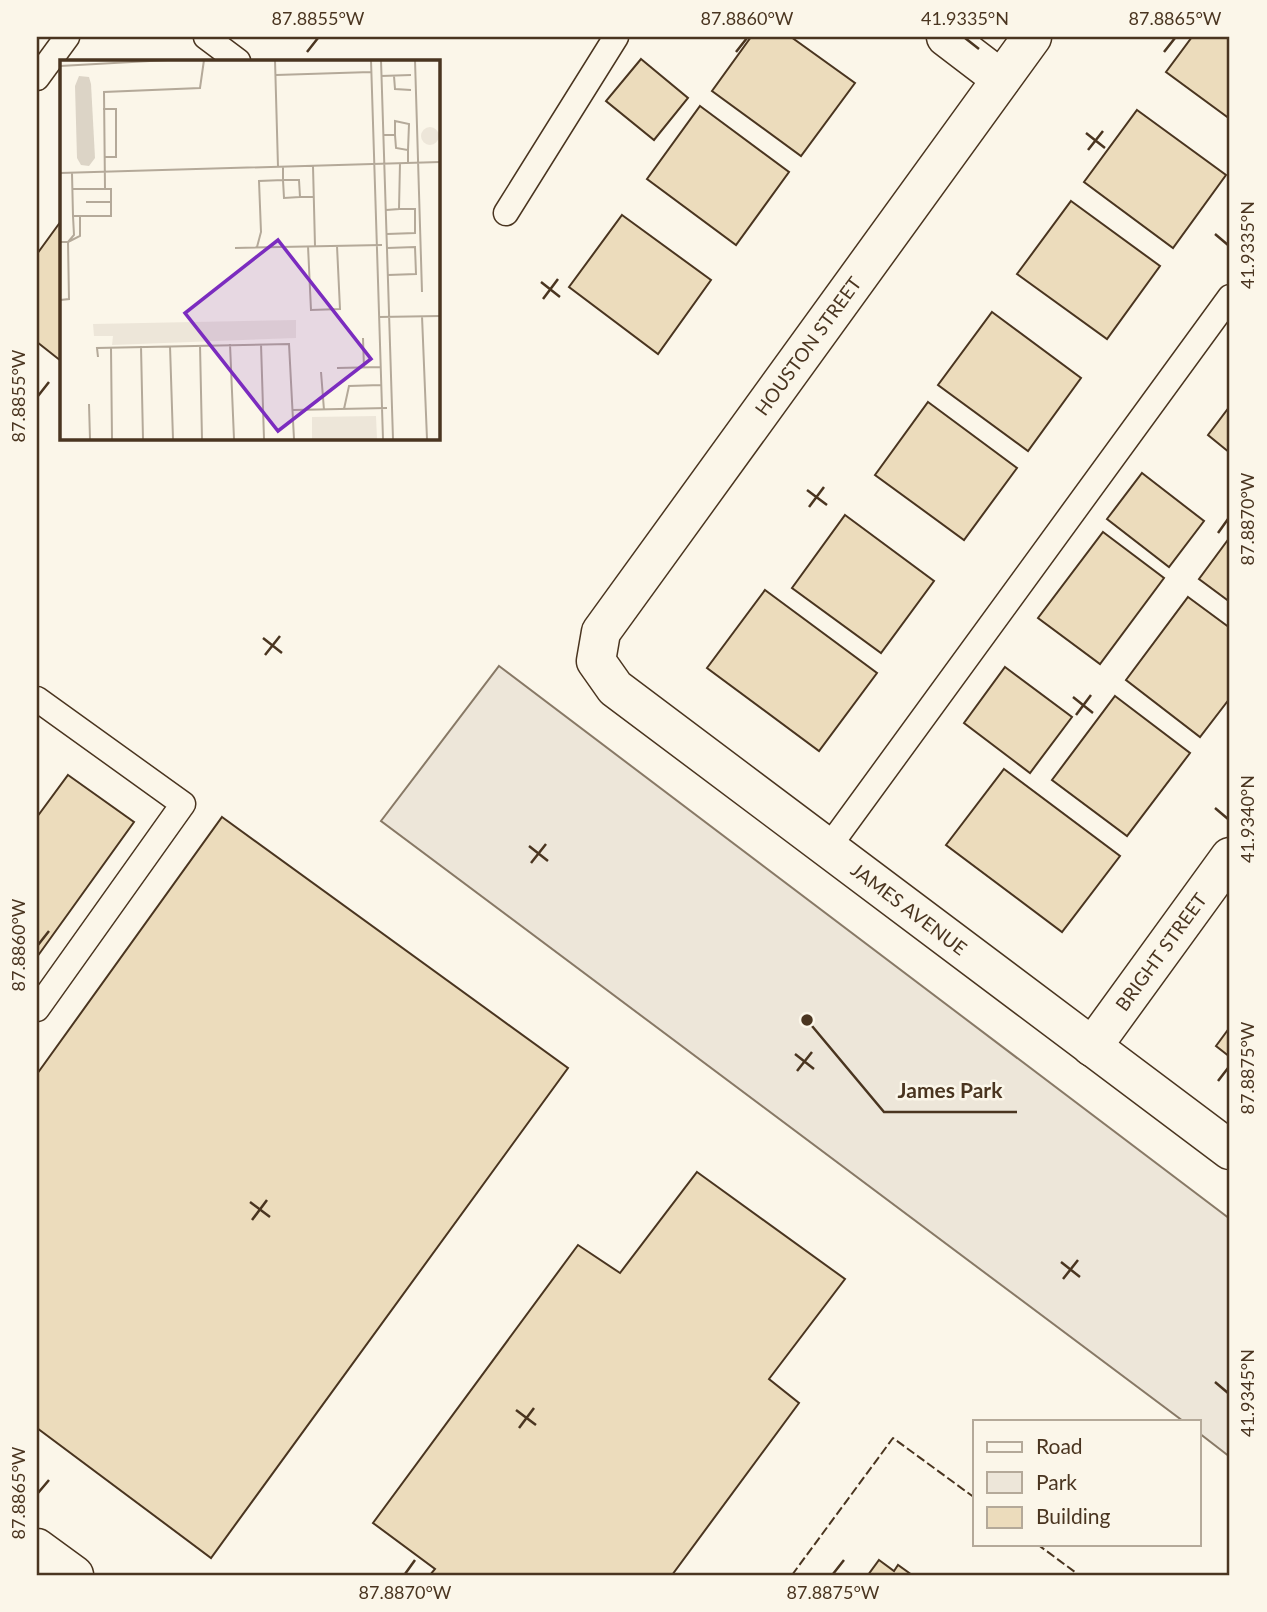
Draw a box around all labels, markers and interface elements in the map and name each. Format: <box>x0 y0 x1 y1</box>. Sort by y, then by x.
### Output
text: 87.8855°W <box>272 7 365 29</box>
text: 87.8860°W <box>701 7 794 29</box>
text: 41.9335°N <box>921 7 1009 29</box>
text: 87.8865°W <box>1129 7 1222 29</box>
inset map <box>60 60 439 439</box>
text: 41.9335°N <box>1236 201 1258 289</box>
street label: HOUSTON STREET <box>750 272 866 420</box>
text: 87.8855°W <box>7 349 29 443</box>
text: 87.8870°W <box>1236 472 1258 566</box>
text: 41.9340°N <box>1236 775 1258 863</box>
street label: JAMES AVENUE <box>847 858 972 960</box>
street label: BRIGHT STREET <box>1110 888 1211 1015</box>
text: 87.8860°W <box>7 898 29 992</box>
text: 87.8875°W <box>1236 1021 1258 1115</box>
callout: James Park <box>884 1070 1017 1112</box>
text: James Park <box>898 1077 1003 1102</box>
text: 41.9345°N <box>1236 1349 1258 1437</box>
legend <box>973 1420 1200 1546</box>
text: Road <box>1036 1433 1083 1458</box>
text: 87.8865°W <box>7 1446 29 1540</box>
text: Park <box>1036 1469 1077 1494</box>
text: Building <box>1036 1503 1111 1528</box>
text: 87.8870°W <box>359 1581 452 1603</box>
text: 87.8875°W <box>787 1581 880 1603</box>

